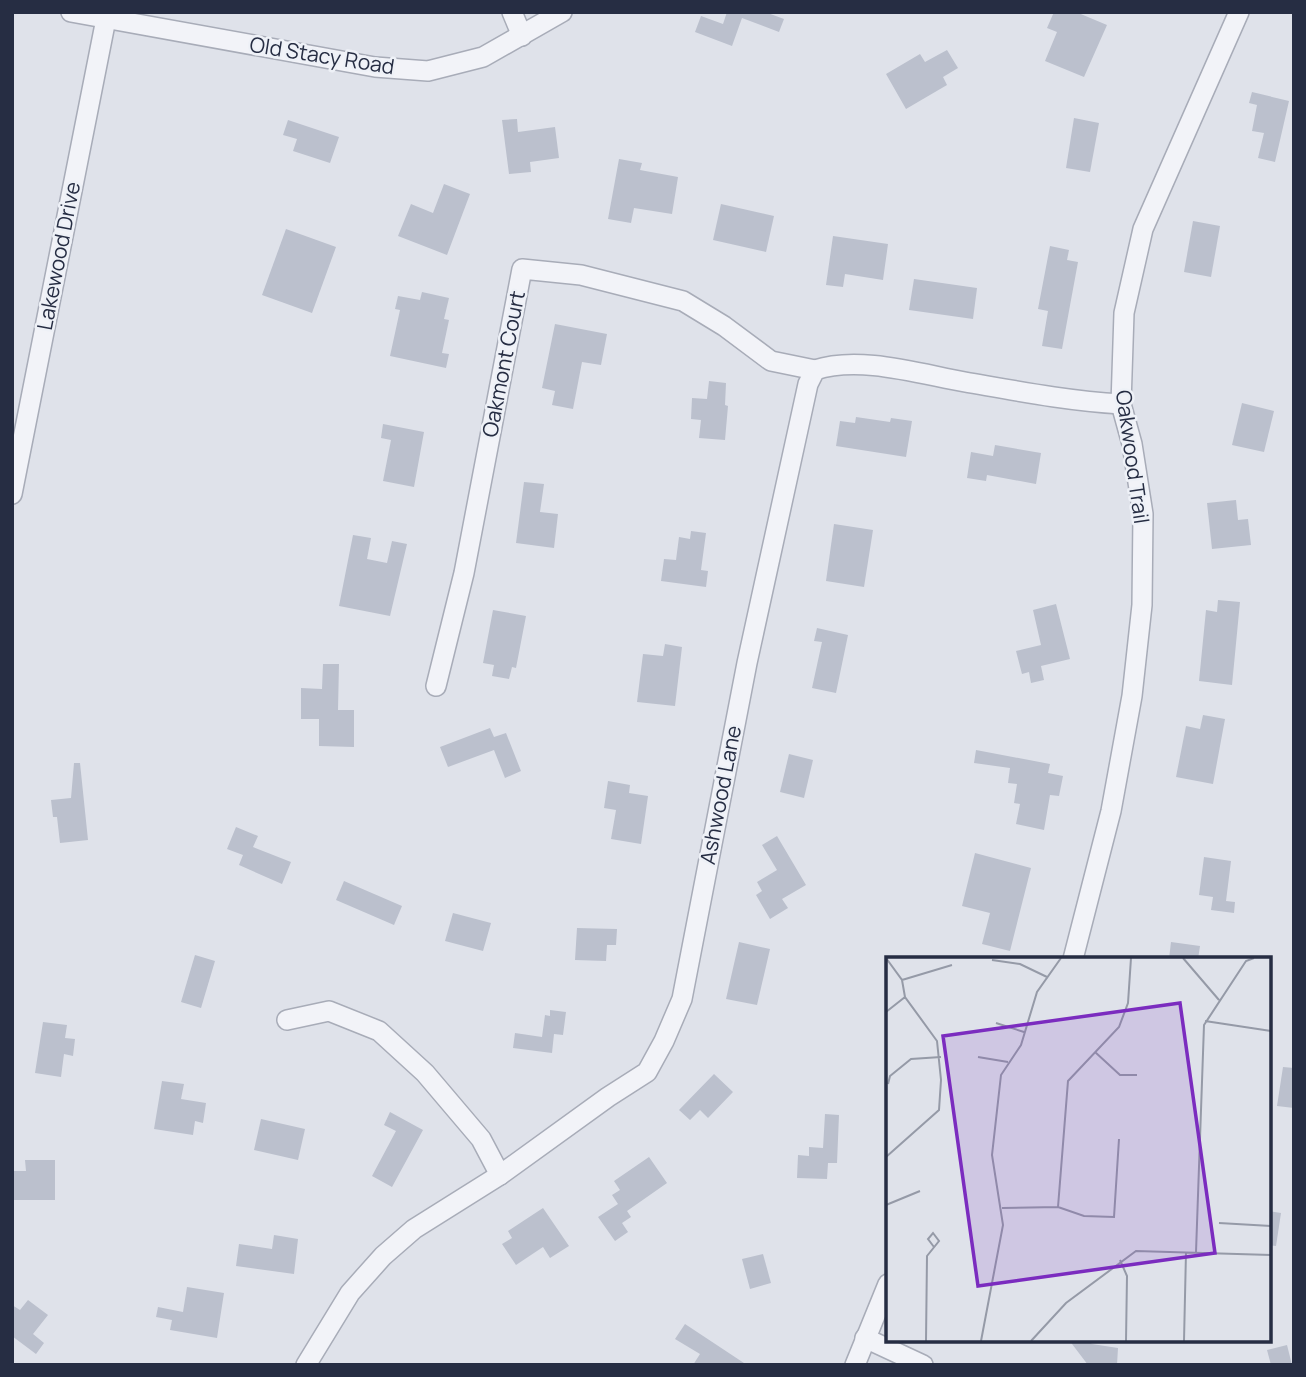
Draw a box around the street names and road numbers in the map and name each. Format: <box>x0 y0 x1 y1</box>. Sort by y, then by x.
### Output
street label: Old Stacy Road <box>248 30 396 80</box>
street label: Lakewood Drive <box>30 179 86 332</box>
street label: Oakmont Court <box>475 288 531 439</box>
street label: Oakwood Trail <box>1110 388 1156 525</box>
street label: Ashwood Lane <box>693 723 747 867</box>

